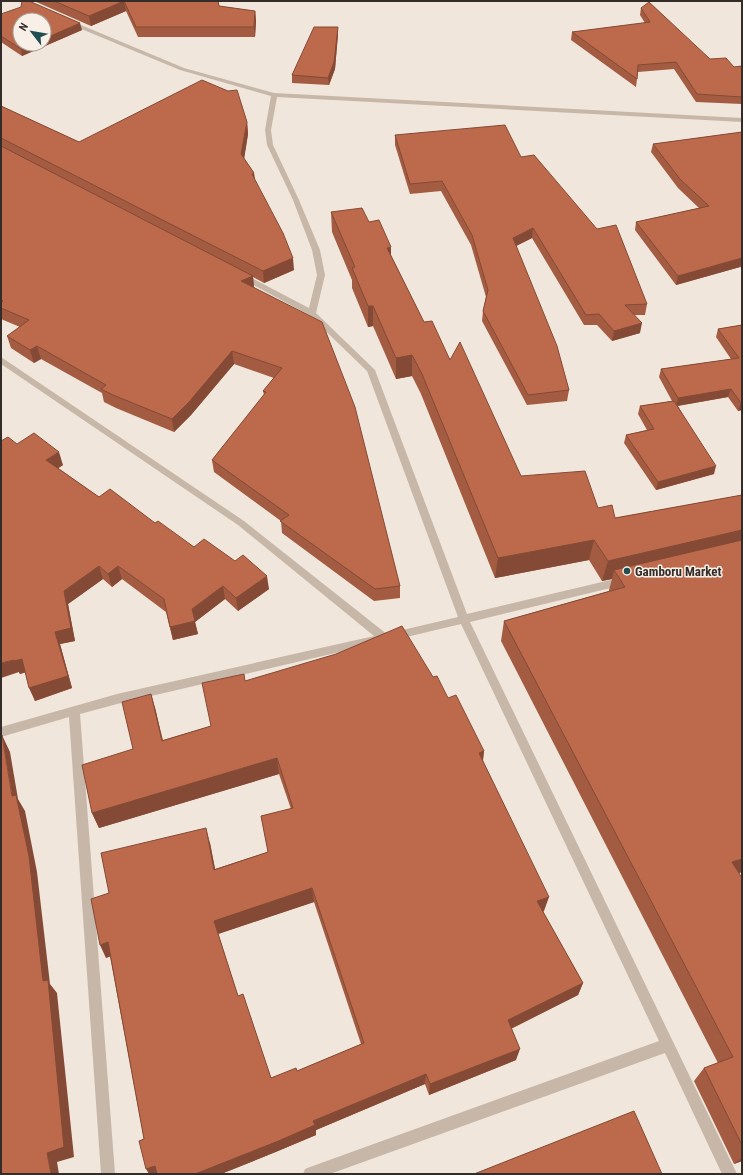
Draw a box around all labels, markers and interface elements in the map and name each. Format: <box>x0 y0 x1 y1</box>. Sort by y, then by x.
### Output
north arrow <box>12 12 52 52</box>
text: N <box>17 21 31 33</box>
place label: Gamboru Market <box>635 564 722 579</box>
marker: Gamboru Market <box>622 566 632 576</box>

